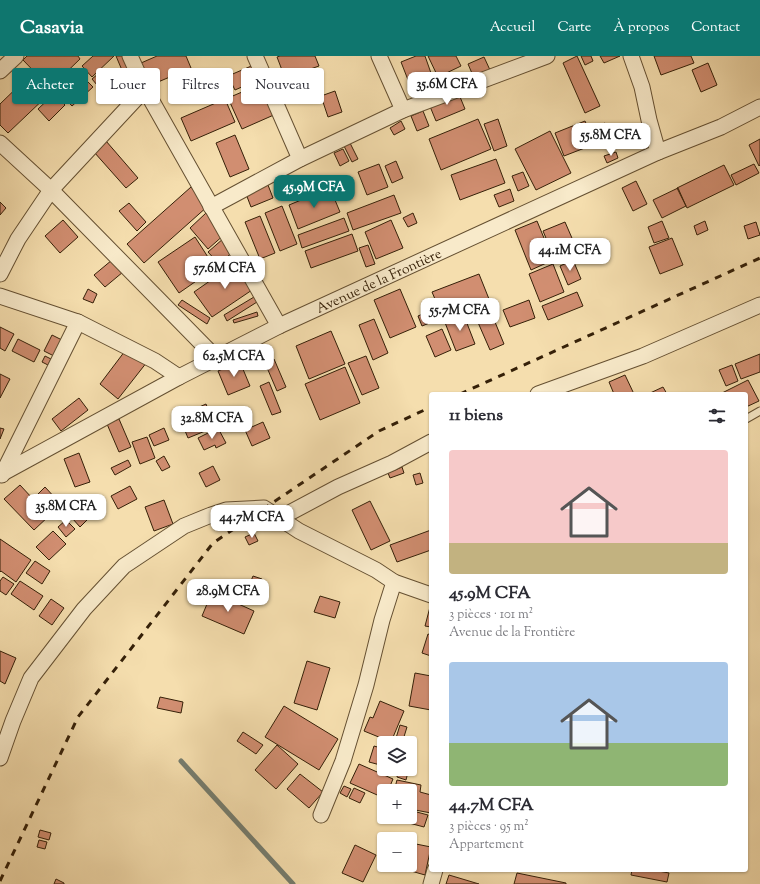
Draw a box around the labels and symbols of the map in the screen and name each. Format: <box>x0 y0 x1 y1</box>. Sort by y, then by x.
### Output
pin: 35.6M CFA <box>401 72 493 106</box>
pin: 55.8M CFA <box>565 123 657 157</box>
pin: 45.9M CFA <box>268 175 360 209</box>
pin: 44.1M CFA <box>524 238 616 272</box>
street label: Avenue de la Frontière <box>313 245 445 320</box>
pin: 57.6M CFA <box>179 256 271 290</box>
pin: 55.7M CFA <box>414 298 506 332</box>
pin: 62.5M CFA <box>188 344 280 378</box>
pin: 32.8M CFA <box>166 406 258 440</box>
pin: 35.8M CFA <box>20 494 112 528</box>
pin: 44.7M CFA <box>206 505 298 539</box>
pin: 28.9M CFA <box>182 579 274 613</box>

